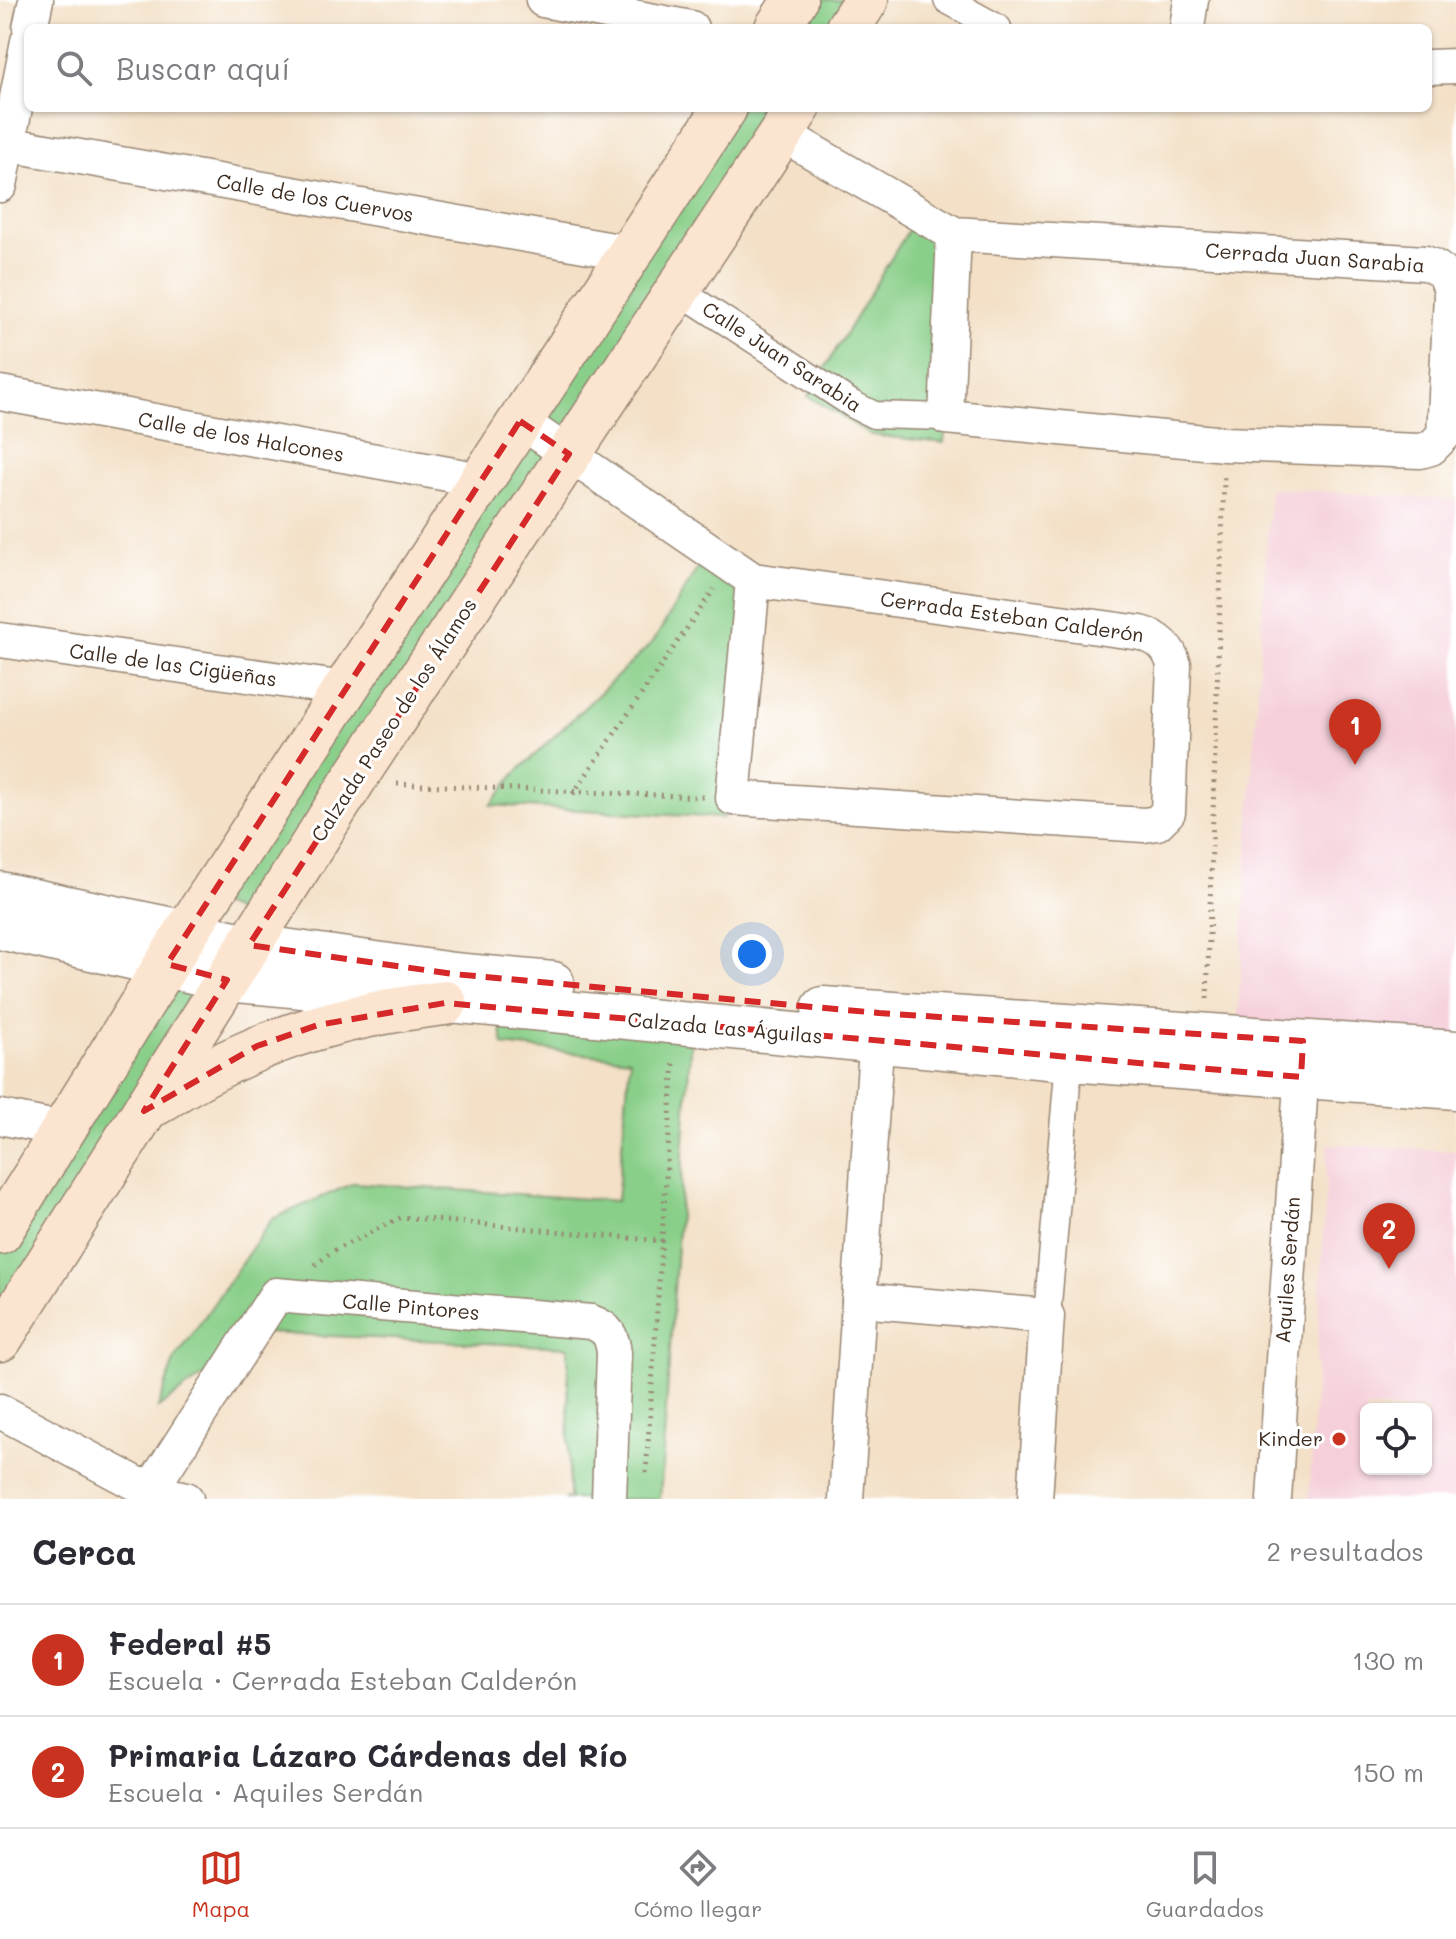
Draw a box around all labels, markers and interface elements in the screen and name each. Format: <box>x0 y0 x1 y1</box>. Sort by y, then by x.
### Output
search box <box>24 24 1432 112</box>
icon: search <box>52 46 96 90</box>
text: Buscar aquí <box>116 48 290 88</box>
street label: Calle de los Cuervos <box>215 167 416 227</box>
street label: Cerrada Juan Sarabia <box>1204 236 1426 278</box>
street label: Calle Juan Sarabia <box>698 295 867 417</box>
street label: Calle de los Halcones <box>136 405 346 467</box>
street label: Cerrada Esteban Calderón <box>879 585 1145 647</box>
street label: Calzada Paseo de los Álamos <box>305 593 482 846</box>
street label: Calle de las Cigüeñas <box>68 637 279 691</box>
pin: 1 <box>1329 699 1381 765</box>
your location <box>732 934 772 974</box>
street label: Calzada Las Águilas <box>626 1006 824 1048</box>
street label: Aquiles Serdán <box>1269 1196 1305 1344</box>
pin: 2 <box>1363 1203 1415 1269</box>
street label: Calle Pintores <box>341 1287 481 1325</box>
map controls <box>1360 1403 1432 1475</box>
button: locate <box>1360 1403 1432 1475</box>
place label: Kinder <box>1259 1425 1323 1451</box>
marker: Kinder <box>1330 1430 1348 1448</box>
text: Cerca <box>32 1529 136 1574</box>
text: 2 resultados <box>1266 1534 1424 1568</box>
text: Federal #5 <box>108 1623 271 1663</box>
text: 1 <box>52 1643 64 1677</box>
text: 130 m <box>1352 1643 1424 1677</box>
text: Escuela · Cerrada Esteban Calderón <box>108 1663 577 1697</box>
text: Primaria Lázaro Cárdenas del Río <box>108 1735 627 1775</box>
text: 2 <box>51 1755 65 1789</box>
text: 150 m <box>1352 1755 1424 1789</box>
text: Escuela · Aquiles Serdán <box>108 1775 423 1809</box>
tab: Mapa <box>192 1846 250 1923</box>
tab: Cómo llegar <box>634 1846 762 1923</box>
tab: Guardados <box>1146 1846 1264 1923</box>

